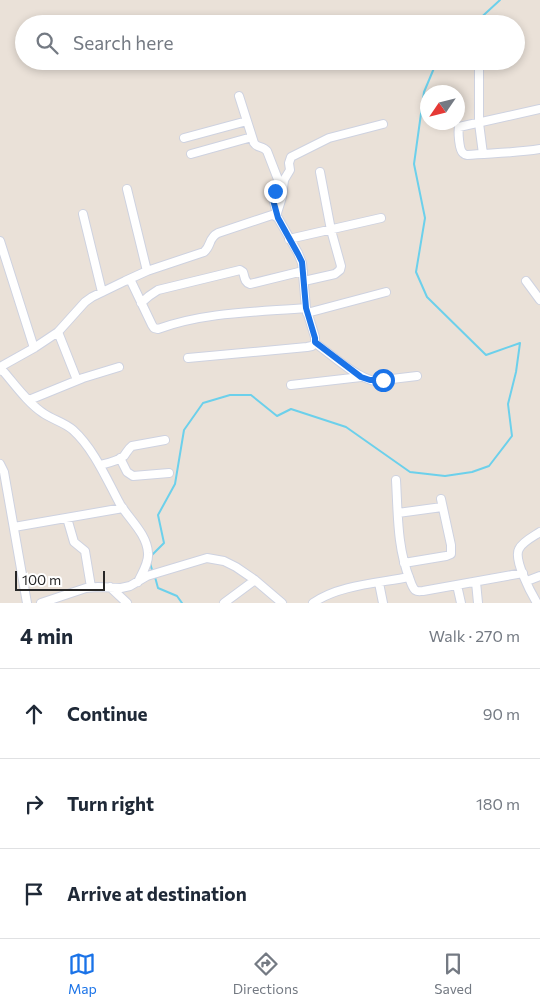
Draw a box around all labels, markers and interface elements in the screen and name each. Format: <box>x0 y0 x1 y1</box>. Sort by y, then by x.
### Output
search box <box>15 15 525 70</box>
icon: search <box>33 29 61 57</box>
text: Search here <box>73 31 173 54</box>
north arrow <box>420 85 465 130</box>
route end <box>264 180 287 203</box>
route start <box>372 369 395 392</box>
scale bar <box>15 568 105 591</box>
text: 100 m <box>22 571 61 588</box>
text: 4 min <box>20 623 73 648</box>
text: Walk · 270 m <box>429 626 520 645</box>
icon: ahead <box>20 700 48 728</box>
text: Continue <box>67 702 147 725</box>
text: 90 m <box>483 704 520 723</box>
icon: right <box>20 790 48 818</box>
text: Turn right <box>67 792 154 815</box>
text: 180 m <box>476 794 520 813</box>
icon: arrive <box>20 880 48 908</box>
text: Arrive at destination <box>67 882 247 905</box>
tab: Map <box>68 950 97 997</box>
tab: Directions <box>233 950 298 997</box>
tab: Saved <box>434 950 472 997</box>

